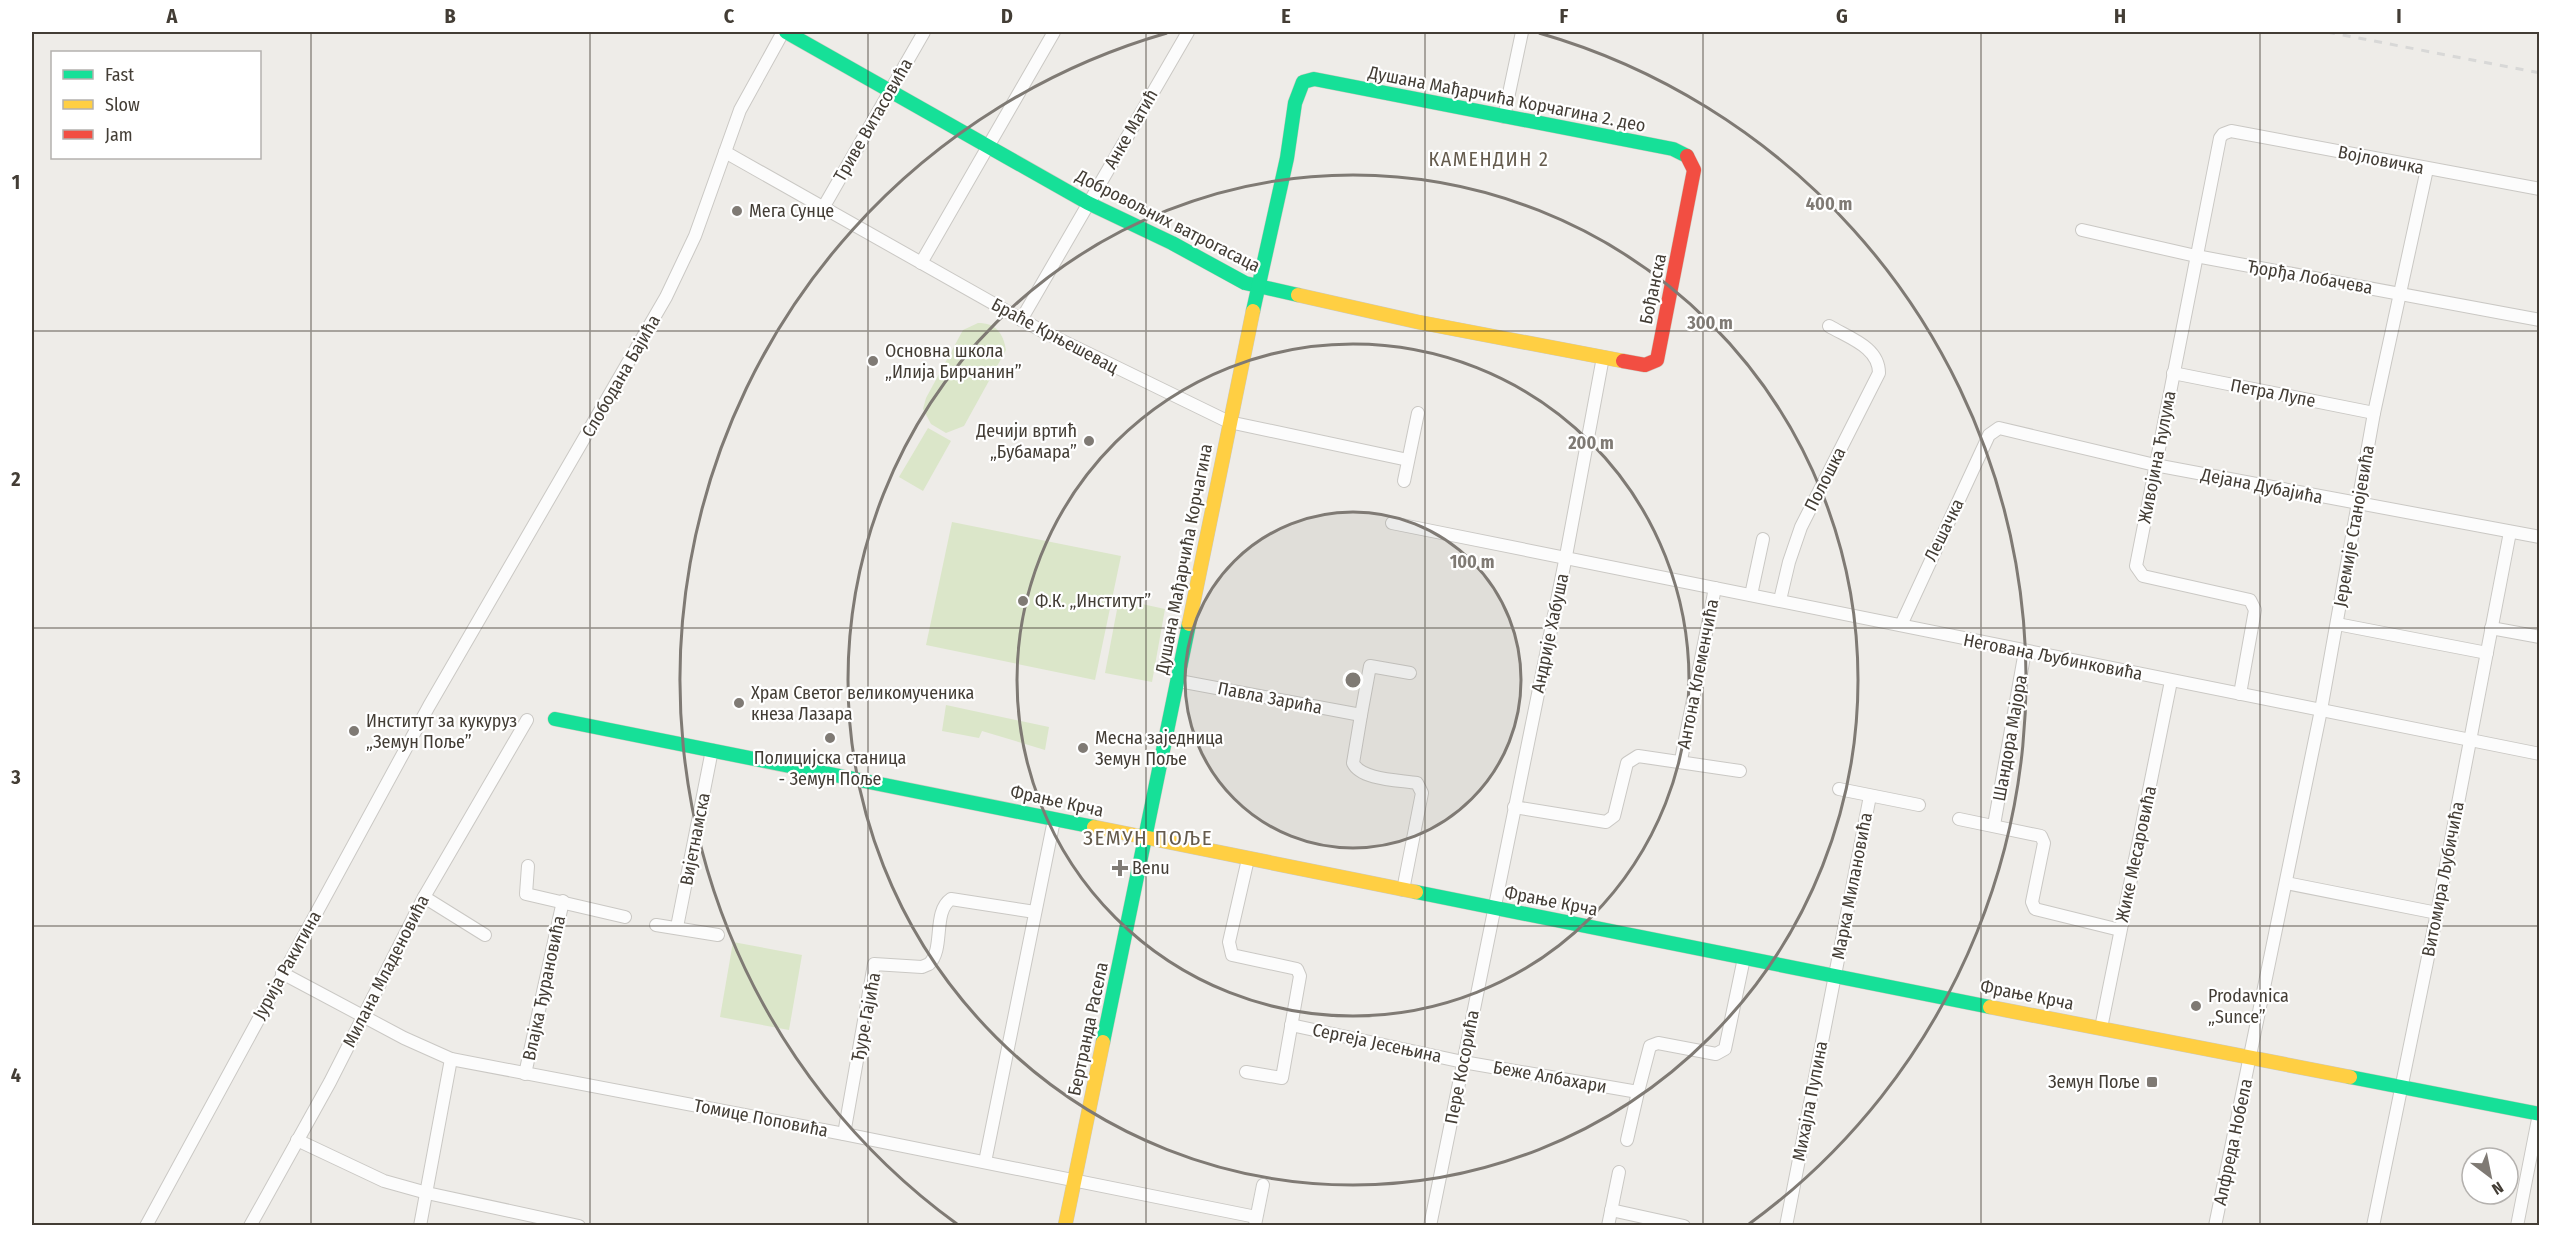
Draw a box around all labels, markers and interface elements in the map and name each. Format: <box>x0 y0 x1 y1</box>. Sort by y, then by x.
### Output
text: A <box>166 4 179 28</box>
text: B <box>444 4 456 28</box>
text: C <box>724 4 735 28</box>
text: D <box>1001 4 1013 28</box>
text: E <box>1281 4 1291 28</box>
text: F <box>1560 4 1569 28</box>
text: G <box>1836 4 1848 28</box>
text: H <box>2114 4 2126 28</box>
text: I <box>2396 4 2402 28</box>
legend <box>51 51 261 159</box>
street label: Триве Витасовића <box>829 54 917 186</box>
street label: Душана Мађарчића Корчагина 2. део <box>1366 61 1647 137</box>
text: Fast <box>105 64 134 86</box>
street label: Анке Матић <box>1099 85 1163 173</box>
text: Slow <box>105 94 140 116</box>
text: Jam <box>105 124 133 146</box>
street label: Војловичка <box>2336 141 2426 179</box>
district label: КАМЕНДИН 2 <box>1429 147 1549 171</box>
street label: Добровољних ватрогасаца <box>1071 164 1264 277</box>
text: 1 <box>12 170 20 194</box>
text: 400 m <box>1806 193 1852 215</box>
place label: Мега Сунце <box>749 200 834 222</box>
marker: Мега Сунце <box>730 204 744 218</box>
street label: Бођанска <box>1635 252 1671 326</box>
street label: Ђорђа Лобачева <box>2246 255 2375 299</box>
street label: Браће Крњешевац <box>988 293 1123 379</box>
street label: Слободана Бајића <box>577 311 665 441</box>
text: 300 m <box>1686 312 1733 334</box>
place label: Основна школа „Илија Бирчанин” <box>885 340 1022 383</box>
marker: Основна школа „Илија Бирчанин” <box>866 354 880 368</box>
street label: Петра Лупе <box>2229 374 2317 412</box>
street label: Живојина Ћулума <box>2133 389 2181 525</box>
place label: Дечији вртић „Бубамара” <box>975 420 1077 463</box>
text: 200 m <box>1567 432 1614 454</box>
marker: Дечији вртић „Бубамара” <box>1082 434 1096 448</box>
street label: Душана Мађарчића Корчагина <box>1151 442 1217 677</box>
street label: Полошка <box>1800 443 1850 515</box>
street label: Јеремије Станојевића <box>2329 443 2379 609</box>
street label: Дејана Дубајића <box>2198 463 2325 509</box>
text: 2 <box>10 467 21 491</box>
street label: Лешачка <box>1919 495 1969 565</box>
text: 100 m <box>1450 551 1494 573</box>
street label: Андрије Хабуша <box>1527 571 1573 695</box>
place label: Ф.К. „Институт” <box>1035 590 1151 612</box>
marker: Ф.К. „Институт” <box>1016 594 1030 608</box>
street label: Антона Клеменчића <box>1673 597 1723 751</box>
street label: Негована Љубинковића <box>1961 629 2145 685</box>
centre of rings <box>1343 670 1363 690</box>
street label: Шандора Мајора <box>1988 673 2032 803</box>
street label: Павла Зарића <box>1216 677 1324 719</box>
place label: Храм Светог великомученика кнеза Лазара <box>751 682 975 725</box>
marker: Храм Светог великомученика кнеза Лазара <box>732 696 746 710</box>
place label: Институт за кукуруз „Земун Поље” <box>366 710 517 753</box>
marker: Институт за кукуруз „Земун Поље” <box>347 724 361 738</box>
place label: Месна заједница Земун Поље <box>1095 727 1224 770</box>
marker: Полицијска станица - Земун Поље <box>823 731 837 745</box>
marker: Месна заједница Земун Поље <box>1076 741 1090 755</box>
place label: Полицијска станица - Земун Поље <box>754 747 906 790</box>
text: 3 <box>10 765 21 789</box>
street label: Фрање Крча <box>1008 780 1106 822</box>
street label: Жике Месаровића <box>2111 784 2161 924</box>
street label: Вијетнамска <box>675 791 715 887</box>
street label: Витомира Љубичића <box>2417 799 2469 958</box>
street label: Марка Милановића <box>1827 811 1877 961</box>
district label: ЗЕМУН ПОЉЕ <box>1083 825 1213 851</box>
place label: Benu <box>1132 857 1170 879</box>
marker: Benu <box>1113 861 1127 875</box>
street label: Фрање Крча <box>1502 881 1600 921</box>
street label: Милана Младеновића <box>338 891 434 1051</box>
street label: Јурија Ракитина <box>248 907 326 1023</box>
street label: Влајка Ђурановића <box>518 913 570 1062</box>
street label: Бертранда Расела <box>1063 960 1113 1098</box>
street label: Ђуре Гајића <box>847 970 885 1063</box>
street label: Фрање Крча <box>1978 975 2076 1015</box>
place label: Prodavnica „Sunce” <box>2208 985 2289 1028</box>
marker: Prodavnica „Sunce” <box>2189 999 2203 1013</box>
street label: Пере Косорића <box>1440 1008 1484 1126</box>
street label: Сергеја Јесењина <box>1310 1019 1444 1067</box>
street label: Михајла Пупина <box>1788 1039 1832 1163</box>
street label: Беже Албахари <box>1491 1056 1609 1098</box>
text: 4 <box>11 1063 21 1087</box>
place label: Земун Поље <box>2048 1071 2140 1093</box>
marker: Земун Поље <box>2145 1075 2159 1089</box>
street label: Алфреда Нобела <box>2209 1077 2257 1207</box>
street label: Томице Поповића <box>692 1094 830 1142</box>
north arrow <box>2460 1146 2520 1206</box>
text: N <box>2489 1178 2507 1199</box>

